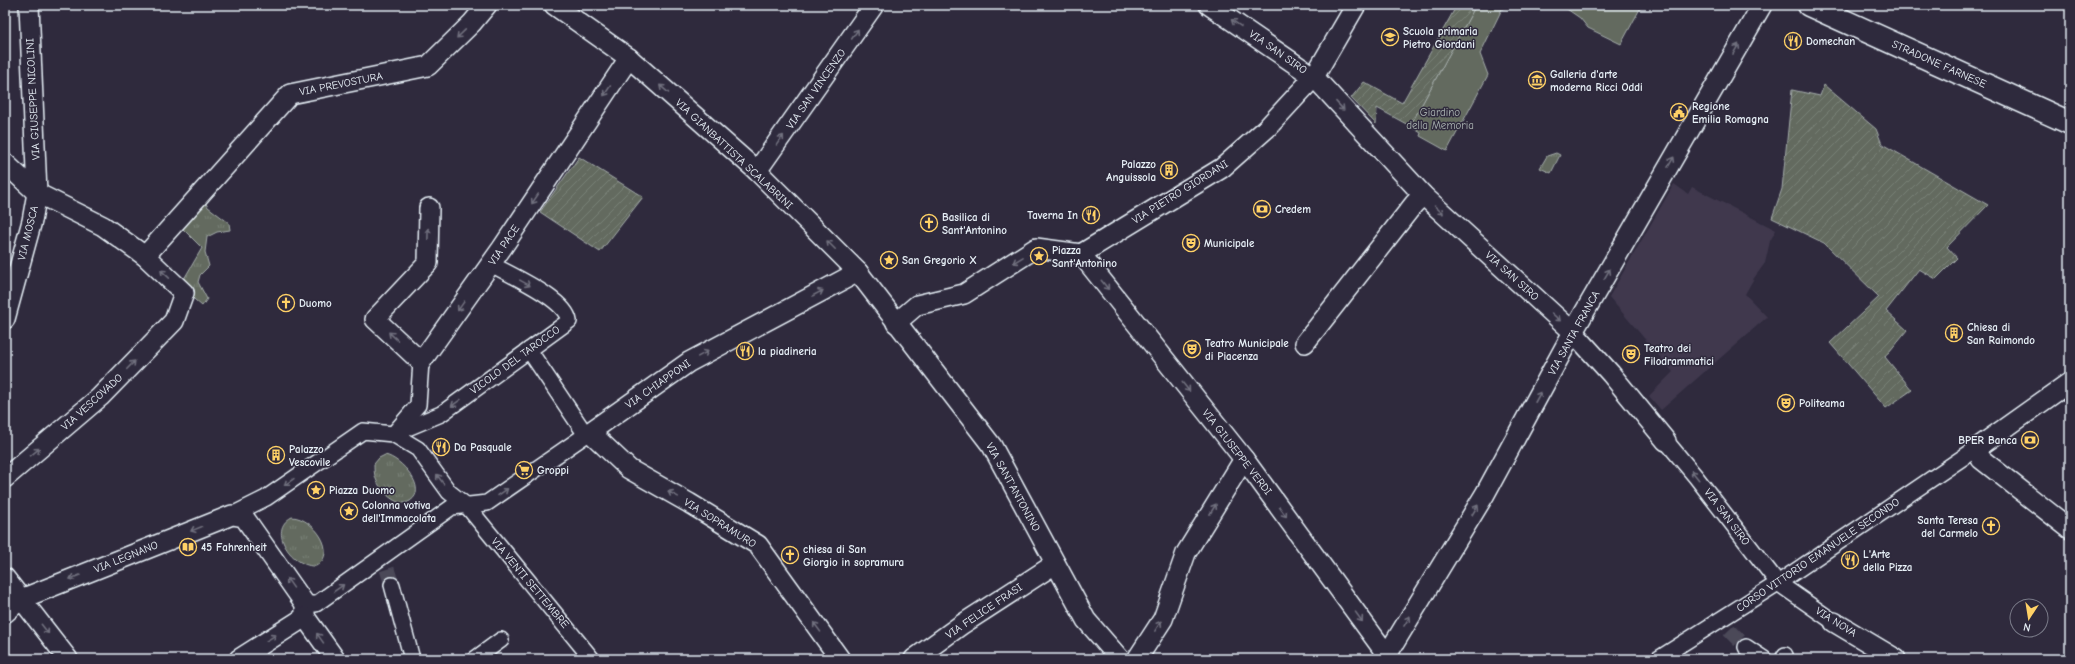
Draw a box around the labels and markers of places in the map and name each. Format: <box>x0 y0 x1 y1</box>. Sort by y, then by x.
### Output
place label: Scuola primaria Pietro Giordani <box>1403 25 1478 51</box>
school or university icon: Scuola primaria Pietro Giordani <box>1380 27 1400 47</box>
restaurant icon: Domechan <box>1783 31 1803 51</box>
place label: Domechan <box>1806 35 1855 48</box>
place label: Galleria d'arte moderna Ricci Oddi <box>1550 68 1643 94</box>
museum icon: Galleria d'arte moderna Ricci Oddi <box>1527 70 1547 90</box>
place label: Regione Emilia Romagna <box>1692 100 1769 126</box>
public building icon: Regione Emilia Romagna <box>1669 102 1689 122</box>
place label: Palazzo Anguissola <box>1106 158 1156 184</box>
building icon: Palazzo Anguissola <box>1159 160 1179 180</box>
bank icon: Credem <box>1252 199 1272 219</box>
place label: Credem <box>1275 203 1311 216</box>
restaurant icon: Taverna In <box>1081 205 1101 225</box>
place label: Taverna In <box>1027 209 1078 222</box>
place label: Basilica di Sant'Antonino <box>942 211 1007 237</box>
church icon: Basilica di Sant'Antonino <box>919 213 939 233</box>
theatre icon: Municipale <box>1181 233 1201 253</box>
place label: Municipale <box>1204 237 1255 250</box>
place label: Piazza Sant'Antonino <box>1052 244 1117 270</box>
place icon: Piazza Sant'Antonino <box>1029 246 1049 266</box>
place icon: San Gregorio X <box>879 250 899 270</box>
place label: San Gregorio X <box>902 254 977 267</box>
church icon: Duomo <box>276 293 296 313</box>
place label: Duomo <box>299 297 332 310</box>
place label: Chiesa di San Raimondo <box>1967 321 2035 347</box>
building icon: Chiesa di San Raimondo <box>1944 323 1964 343</box>
place label: Teatro Municipale di Piacenza <box>1205 337 1289 363</box>
theatre icon: Teatro Municipale di Piacenza <box>1182 339 1202 359</box>
restaurant icon: la piadineria <box>735 341 755 361</box>
place label: Teatro dei Filodrammatici <box>1644 342 1714 368</box>
theatre icon: Teatro dei Filodrammatici <box>1621 344 1641 364</box>
place label: la piadineria <box>758 345 817 358</box>
theatre icon: Politeama <box>1776 393 1796 413</box>
place label: Politeama <box>1799 397 1845 410</box>
bank icon: BPER Banca <box>2020 430 2040 450</box>
place label: BPER Banca <box>1958 434 2017 447</box>
restaurant icon: Da Pasquale <box>431 437 451 457</box>
place label: Da Pasquale <box>454 441 512 454</box>
place label: Palazzo Vescovile <box>289 443 331 469</box>
building icon: Palazzo Vescovile <box>266 445 286 465</box>
supermarket icon: Groppi <box>514 460 534 480</box>
place label: Groppi <box>537 464 569 477</box>
place icon: Piazza Duomo <box>306 480 326 500</box>
place label: Piazza Duomo <box>329 484 395 497</box>
place label: Colonna votiva dell'Immacolata <box>362 499 436 525</box>
place icon: Colonna votiva dell'Immacolata <box>339 501 359 521</box>
place label: Santa Teresa del Carmelo <box>1918 514 1978 540</box>
church icon: Santa Teresa del Carmelo <box>1981 516 2001 536</box>
library icon: 45 Fahrenheit <box>178 537 198 557</box>
place label: 45 Fahrenheit <box>201 541 267 554</box>
place label: chiesa di San Giorgio in sopramura <box>803 543 904 569</box>
church icon: chiesa di San Giorgio in sopramura <box>780 545 800 565</box>
place label: L'Arte della Pizza <box>1863 548 1912 574</box>
restaurant icon: L'Arte della Pizza <box>1840 550 1860 570</box>

